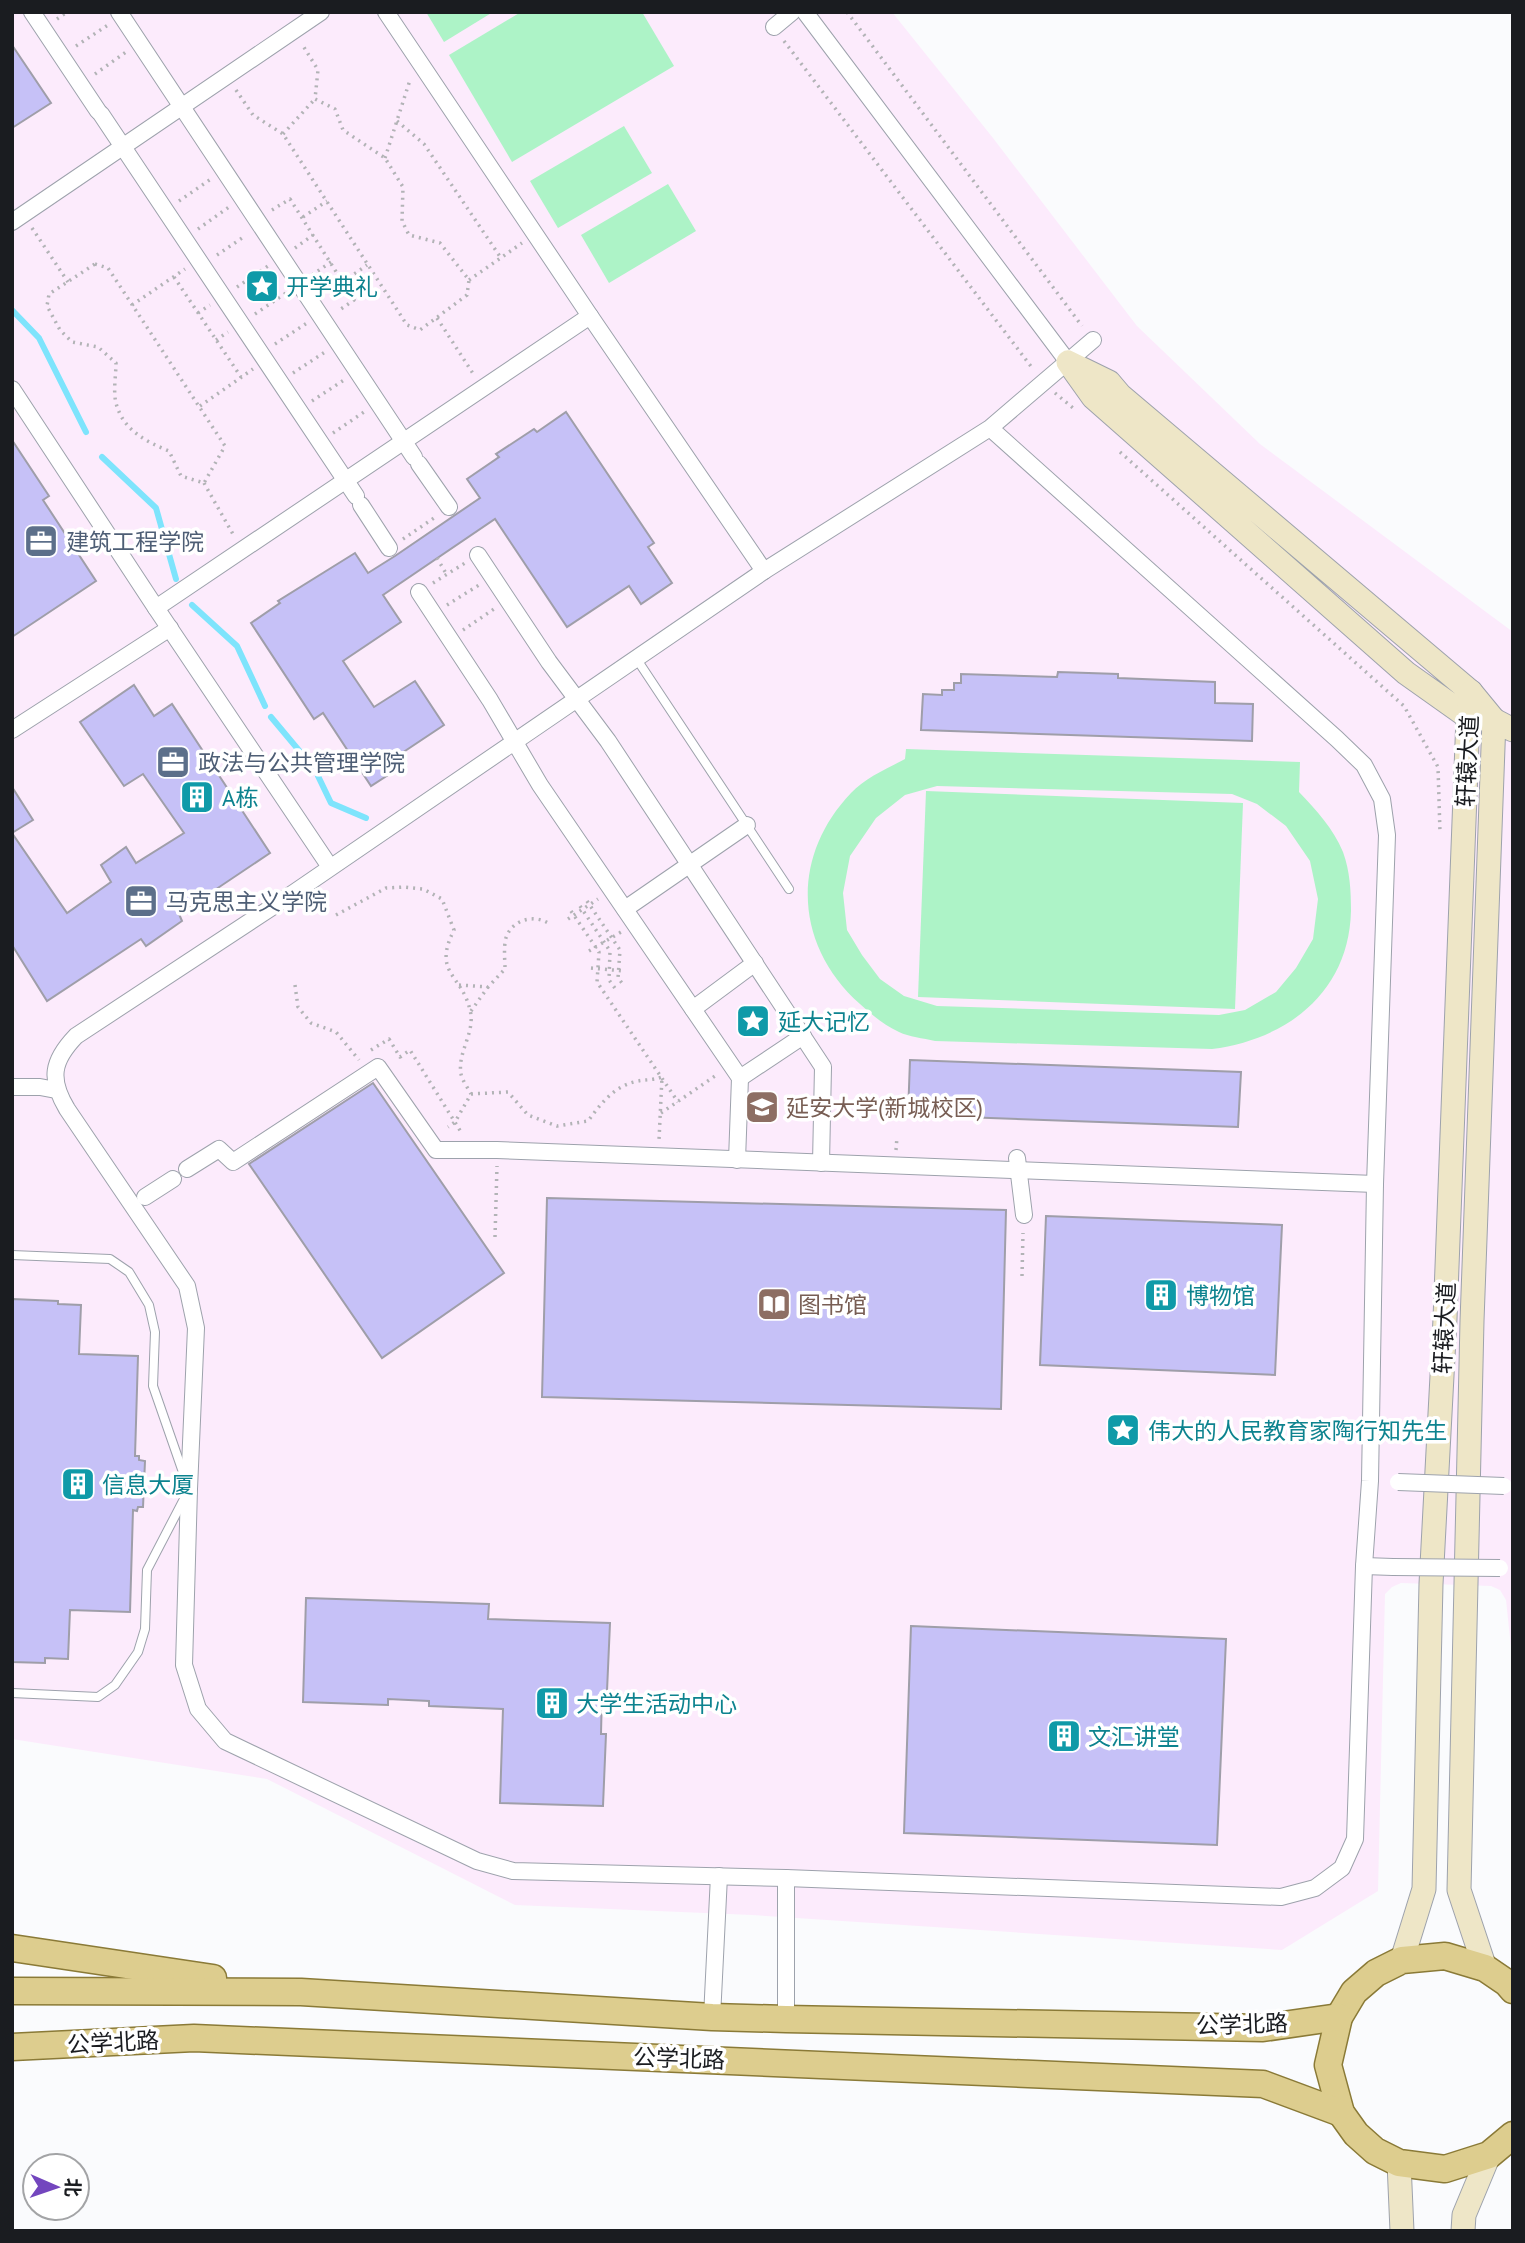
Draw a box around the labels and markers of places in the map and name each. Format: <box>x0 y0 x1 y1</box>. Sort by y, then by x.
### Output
place icon: 开学典礼 <box>243 267 281 305</box>
place label: 开学典礼 <box>286 272 378 301</box>
office icon: 建筑工程学院 <box>22 522 60 560</box>
place label: 建筑工程学院 <box>66 527 204 556</box>
office icon: 政法与公共管理学院 <box>154 743 192 781</box>
place label: 政法与公共管理学院 <box>198 748 405 777</box>
building icon: A栋 <box>178 778 216 816</box>
place label: A栋 <box>222 783 258 812</box>
office icon: 马克思主义学院 <box>122 882 160 920</box>
place label: 马克思主义学院 <box>166 887 327 916</box>
place icon: 延大记忆 <box>734 1002 772 1040</box>
place label: 延大记忆 <box>778 1007 870 1036</box>
school or university icon: 延安大学(新城校区) <box>743 1088 781 1126</box>
place label: 延安大学(新城校区) <box>786 1093 983 1122</box>
building icon: 博物馆 <box>1142 1276 1180 1314</box>
place label: 博物馆 <box>1186 1281 1255 1310</box>
library icon: 图书馆 <box>755 1285 793 1323</box>
place label: 图书馆 <box>798 1290 867 1319</box>
place icon: 伟大的人民教育家陶行知先生 <box>1104 1411 1142 1449</box>
place label: 伟大的人民教育家陶行知先生 <box>1148 1416 1447 1445</box>
building icon: 信息大厦 <box>59 1465 97 1503</box>
place label: 信息大厦 <box>102 1470 194 1499</box>
building icon: 大学生活动中心 <box>533 1684 571 1722</box>
place label: 大学生活动中心 <box>576 1689 737 1718</box>
building icon: 文汇讲堂 <box>1045 1717 1083 1755</box>
place label: 文汇讲堂 <box>1088 1722 1180 1751</box>

